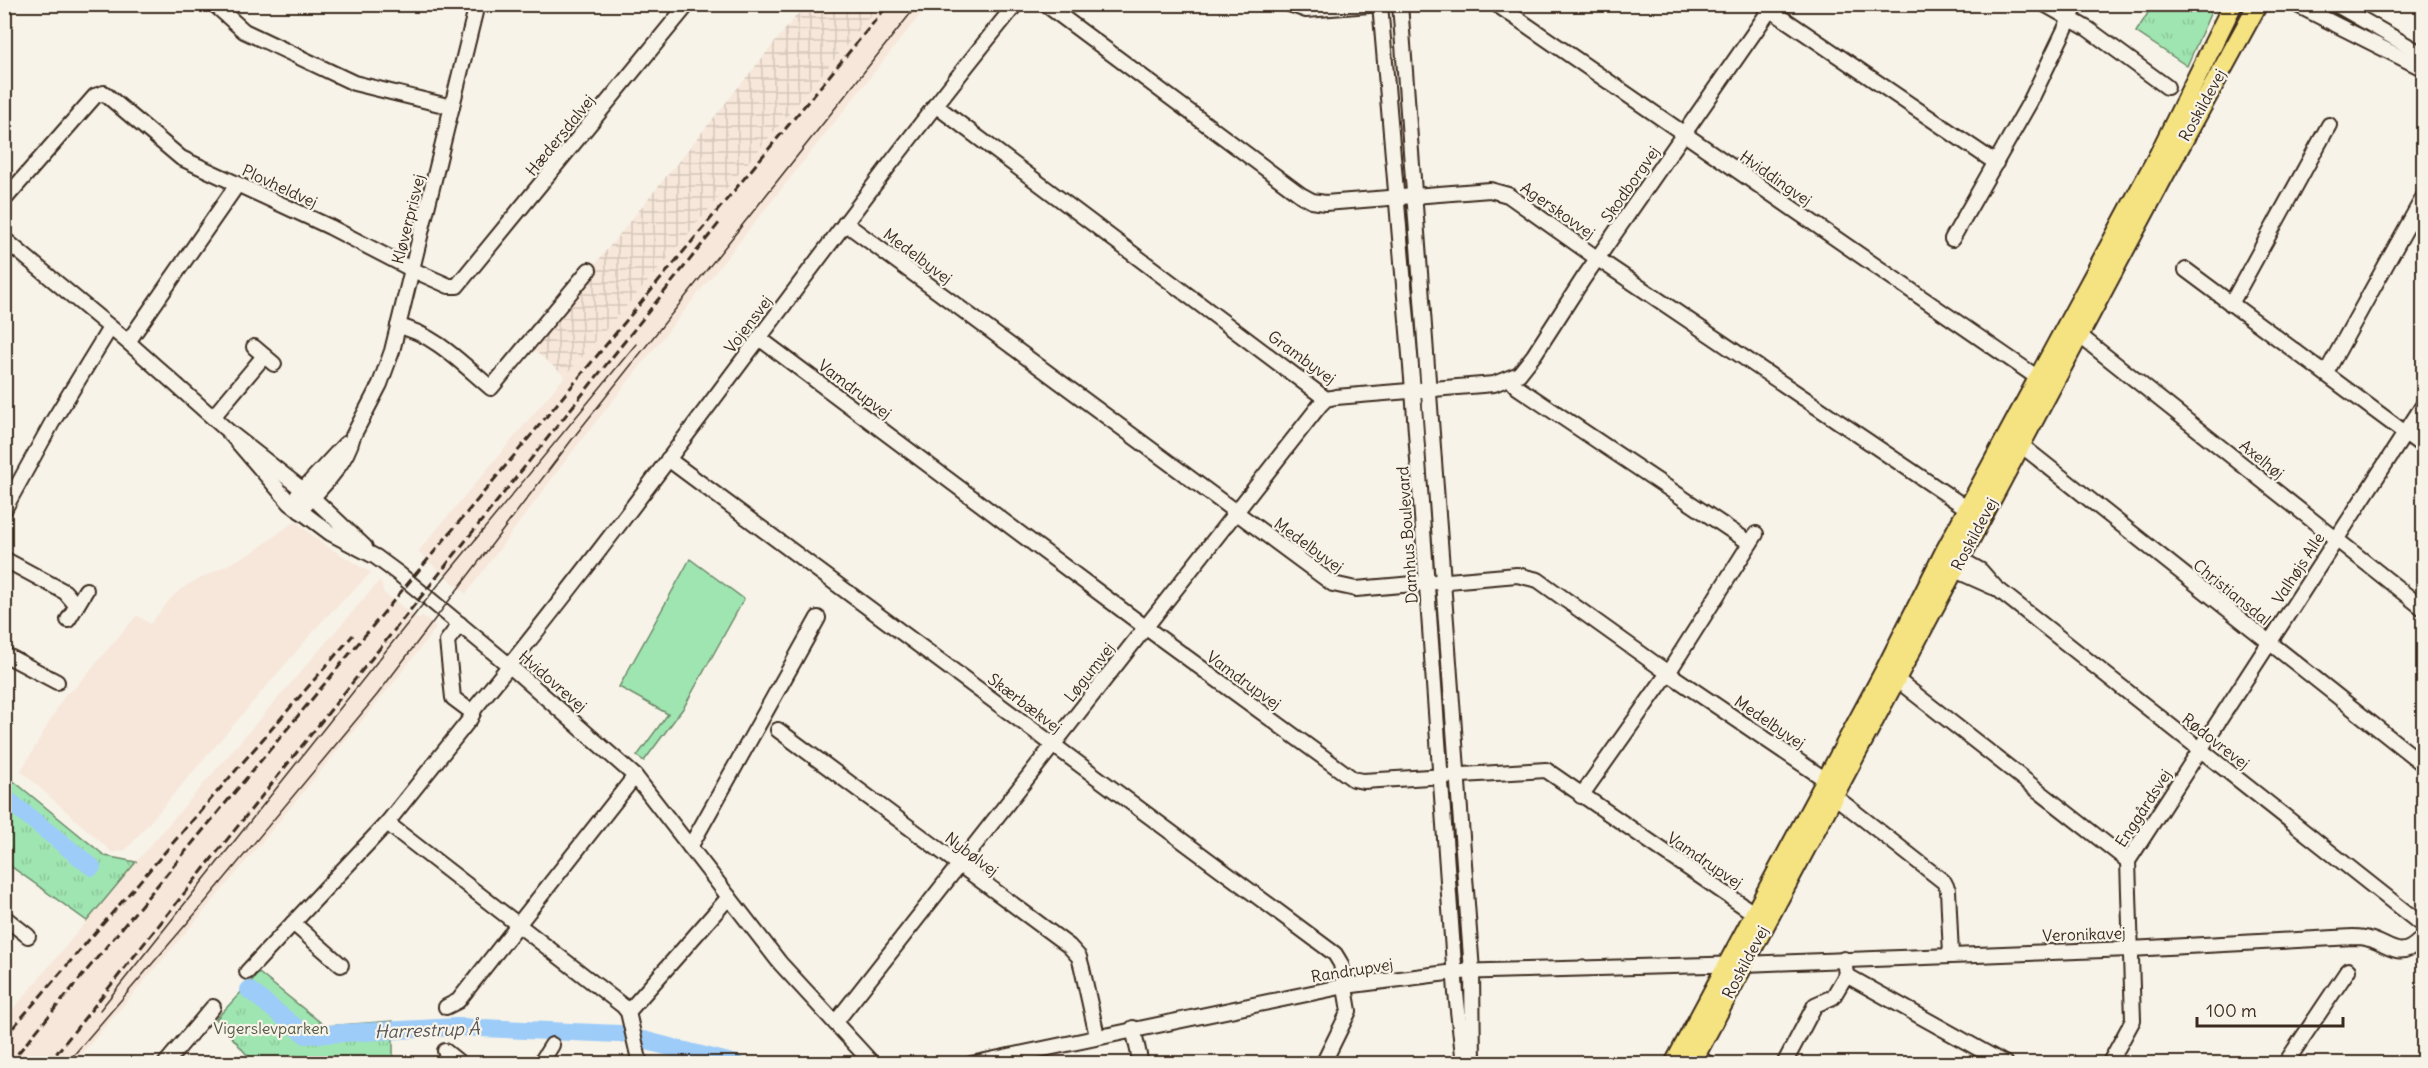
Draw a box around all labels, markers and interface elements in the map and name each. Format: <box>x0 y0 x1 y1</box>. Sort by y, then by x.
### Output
street label: Roskildevej <box>2174 65 2230 145</box>
street label: Hædersdalvej <box>521 90 599 180</box>
street label: Skodborgvej <box>1596 142 1664 226</box>
street label: Hviddingvej <box>1736 146 1816 210</box>
street label: Plovheldvej <box>239 160 321 212</box>
street label: Kløverprisvej <box>387 172 429 266</box>
street label: Agerskovvej <box>1517 177 1599 243</box>
street label: Medelbyvej <box>880 224 956 288</box>
street label: Vojensvej <box>720 291 776 357</box>
street label: Grambyvej <box>1264 326 1340 388</box>
street label: Vamdrupvej <box>814 355 896 423</box>
street label: Axelhøj <box>2236 435 2288 483</box>
street label: Damhus Boulevard <box>1392 466 1422 604</box>
street label: Roskildevej <box>1946 494 2002 574</box>
street label: Medelbyvej <box>1270 513 1348 577</box>
street label: Valhøjs Alle <box>2268 529 2328 607</box>
street label: Christiansdal <box>2189 555 2275 629</box>
street label: Løgumvej <box>1060 638 1118 706</box>
street label: Hvidovrevej <box>515 646 591 716</box>
street label: Vamdrupvej <box>1203 646 1285 714</box>
street label: Skærbækvej <box>984 669 1066 737</box>
street label: Medelbyvej <box>1731 691 1809 753</box>
street label: Rødovrevej <box>2178 709 2254 773</box>
street label: Enggårdsvej <box>2110 765 2176 851</box>
street label: Vamdrupvej <box>1663 827 1747 893</box>
street label: Nybølvej <box>941 828 1003 880</box>
street label: Roskildevej <box>1717 922 1773 1002</box>
street label: Veronikavej <box>2042 923 2126 945</box>
street label: Randrupvej <box>1310 954 1394 986</box>
scale bar <box>2197 990 2342 1028</box>
text: 100 m <box>2206 999 2257 1022</box>
water label: Harrestrup Å <box>374 1017 481 1043</box>
park label: Vigerslevparken <box>213 1018 329 1038</box>

